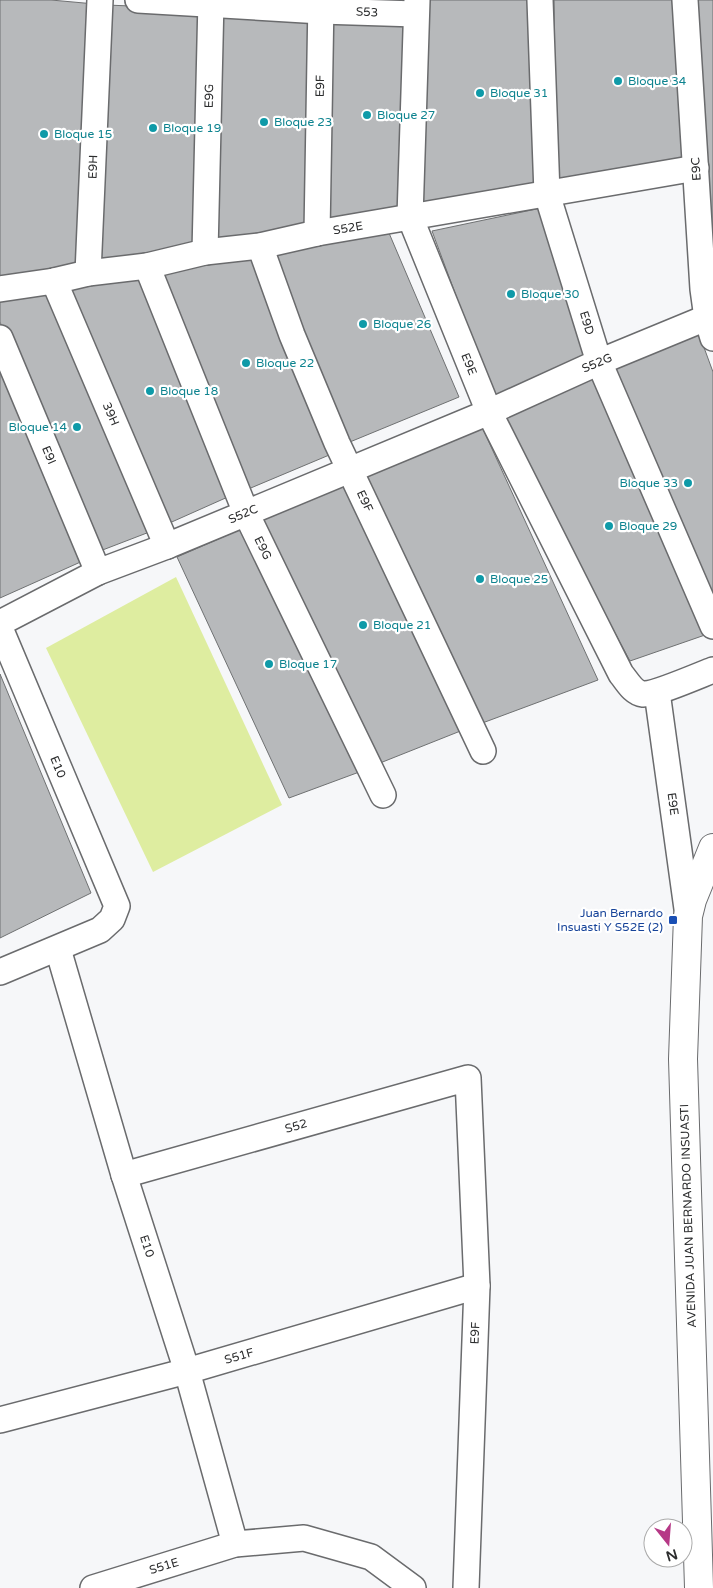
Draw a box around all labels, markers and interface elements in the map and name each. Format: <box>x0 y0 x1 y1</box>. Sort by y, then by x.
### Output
street label: S53 <box>356 5 378 19</box>
place label: Bloque 34 <box>628 74 687 88</box>
street label: E9F <box>313 75 327 97</box>
marker: Bloque 34 <box>612 75 624 87</box>
street label: E9G <box>202 84 216 108</box>
place label: Bloque 31 <box>490 86 548 100</box>
marker: Bloque 31 <box>474 87 486 99</box>
place label: Bloque 27 <box>377 108 435 122</box>
marker: Bloque 27 <box>361 109 373 121</box>
place label: Bloque 23 <box>274 115 332 129</box>
marker: Bloque 23 <box>258 116 270 128</box>
place label: Bloque 19 <box>163 121 221 135</box>
marker: Bloque 19 <box>147 122 159 134</box>
place label: Bloque 15 <box>54 127 112 141</box>
marker: Bloque 15 <box>38 128 50 140</box>
street label: E9H <box>86 155 100 179</box>
street label: E9C <box>688 157 704 181</box>
street label: S52E <box>332 218 364 238</box>
place label: Bloque 30 <box>521 287 580 301</box>
marker: Bloque 30 <box>505 288 517 300</box>
street label: E9D <box>577 309 597 337</box>
place label: Bloque 26 <box>373 317 431 331</box>
marker: Bloque 26 <box>357 318 369 330</box>
street label: S52G <box>580 350 614 376</box>
street label: E9E <box>458 351 480 378</box>
place label: Bloque 22 <box>256 356 314 370</box>
marker: Bloque 22 <box>240 357 252 369</box>
place label: Bloque 18 <box>160 384 218 398</box>
marker: Bloque 18 <box>144 385 156 397</box>
street label: 39H <box>100 400 122 428</box>
place label: Bloque 14 <box>9 420 67 434</box>
marker: Bloque 14 <box>71 421 83 433</box>
street label: E9I <box>39 444 59 466</box>
place label: Bloque 33 <box>620 476 678 490</box>
marker: Bloque 33 <box>682 477 694 489</box>
street label: E9F <box>354 488 376 514</box>
street label: S52C <box>226 502 260 526</box>
place label: Bloque 29 <box>619 519 677 533</box>
marker: Bloque 29 <box>603 520 615 532</box>
street label: E9G <box>251 534 275 562</box>
place label: Bloque 25 <box>490 572 548 586</box>
marker: Bloque 25 <box>474 573 486 585</box>
place label: Bloque 21 <box>373 618 431 632</box>
marker: Bloque 21 <box>357 619 369 631</box>
place label: Bloque 17 <box>279 657 337 671</box>
marker: Bloque 17 <box>263 658 275 670</box>
street label: E10 <box>47 754 69 781</box>
street label: E9E <box>664 792 682 817</box>
place label: Juan Bernardo Insuasti Y S52E (2) <box>557 906 663 934</box>
marker: Juan Bernardo Insuasti Y S52E (2) <box>667 914 679 926</box>
street label: AVENIDA JUAN BERNARDO INSUASTI <box>677 1104 699 1328</box>
street label: S52 <box>283 1116 309 1136</box>
street label: E10 <box>137 1233 157 1259</box>
street label: E9F <box>468 1322 482 1344</box>
street label: S51F <box>223 1345 255 1367</box>
north arrow <box>643 1518 693 1568</box>
text: N <box>664 1545 680 1565</box>
street label: S51E <box>148 1555 181 1577</box>

